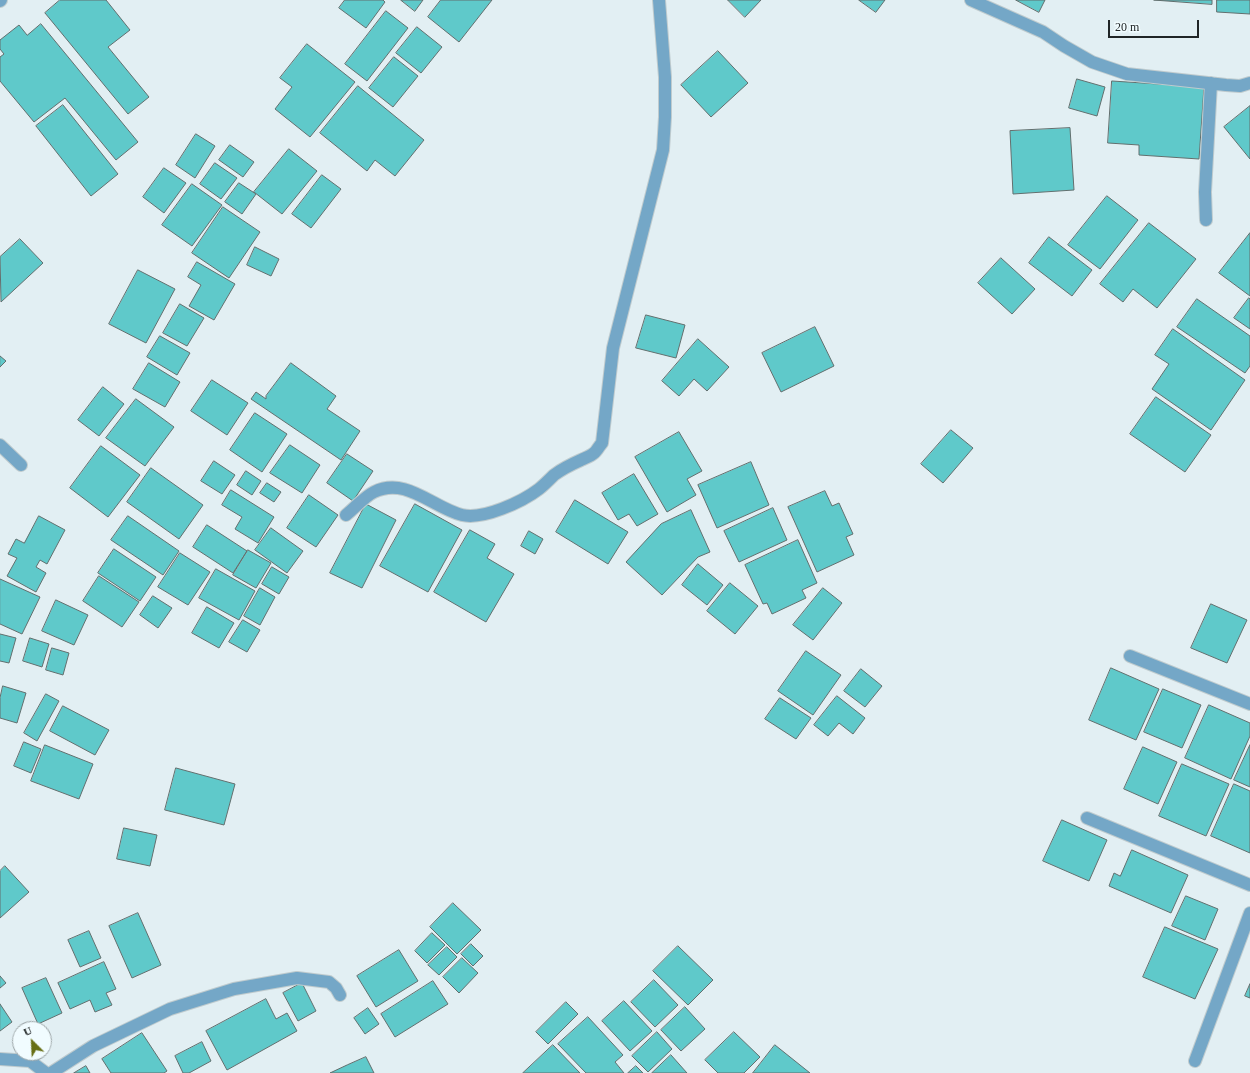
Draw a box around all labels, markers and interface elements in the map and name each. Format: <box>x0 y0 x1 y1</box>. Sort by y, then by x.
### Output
scale bar <box>1110 12 1201 38</box>
text: 20 m <box>1115 20 1139 34</box>
north arrow <box>12 1021 52 1061</box>
text: U <box>21 1024 34 1038</box>

